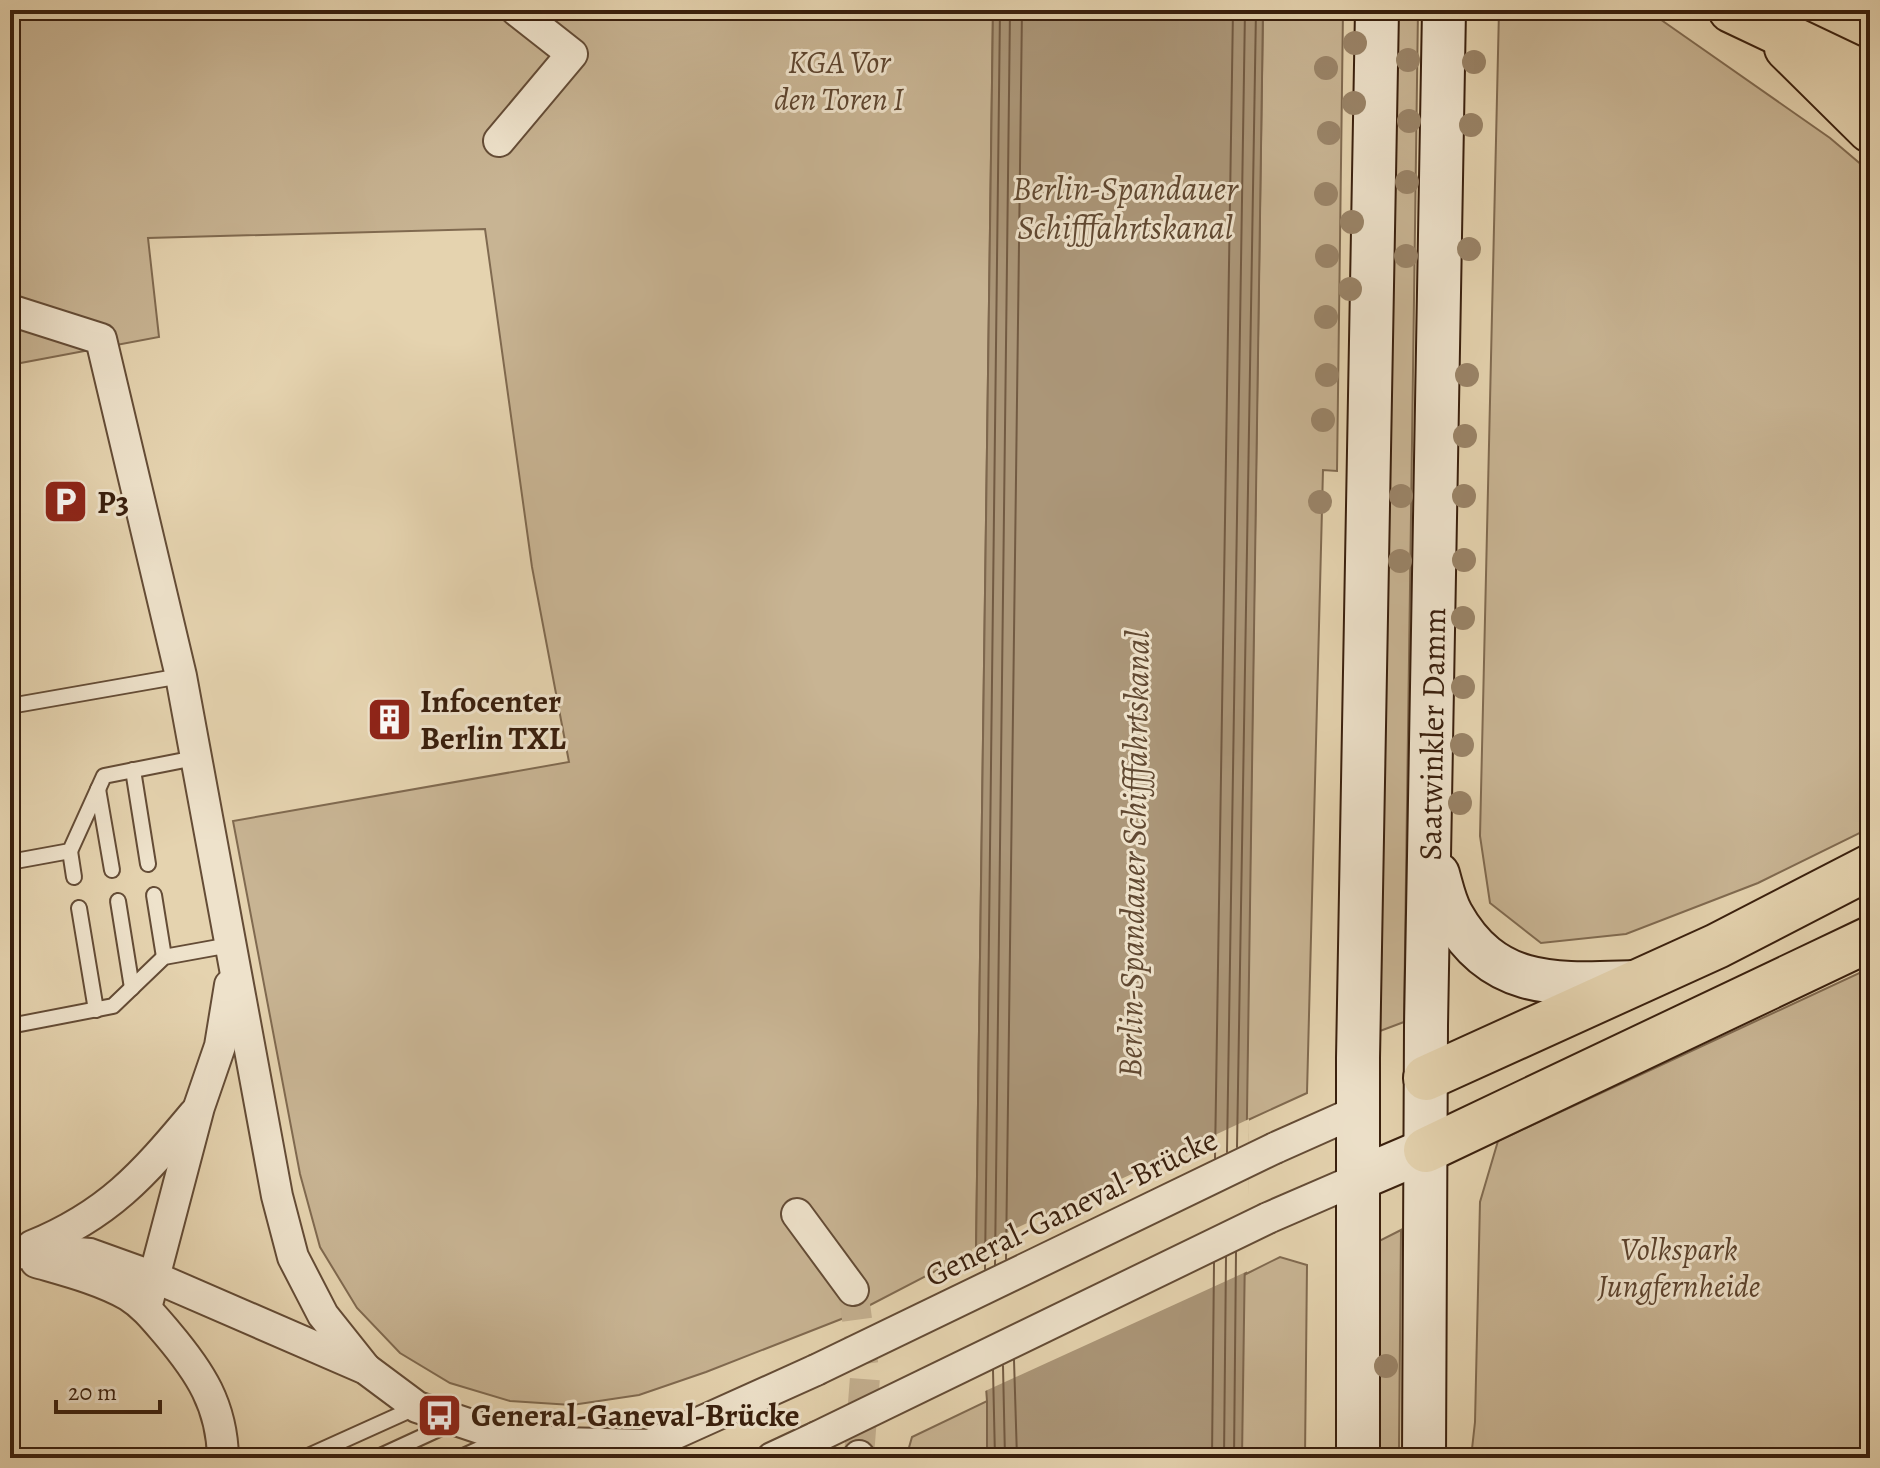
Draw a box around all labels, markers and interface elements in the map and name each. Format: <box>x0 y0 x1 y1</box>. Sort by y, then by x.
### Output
park label: KGA Vor den Toren I <box>774 40 904 121</box>
water label: Berlin-Spandauer Schifffahrtskanal <box>1012 165 1239 251</box>
parking icon: P3 <box>42 478 90 526</box>
place label: P3 <box>97 480 129 524</box>
street label: Saatwinkler Damm <box>1408 607 1456 861</box>
water label: Berlin-Spandauer Schifffahrtskanal <box>1106 629 1161 1078</box>
place label: Infocenter Berlin TXL <box>420 679 566 760</box>
building icon: Infocenter Berlin TXL <box>365 695 413 743</box>
street label: General-Ganeval-Brücke <box>917 1117 1225 1297</box>
park label: Volkspark Jungfernheide <box>1597 1227 1760 1308</box>
scale bar <box>56 1364 160 1414</box>
text: 20 m <box>68 1376 117 1408</box>
bus stop icon: General-Ganeval-Brücke <box>416 1391 464 1439</box>
place label: General-Ganeval-Brücke <box>471 1393 800 1437</box>

